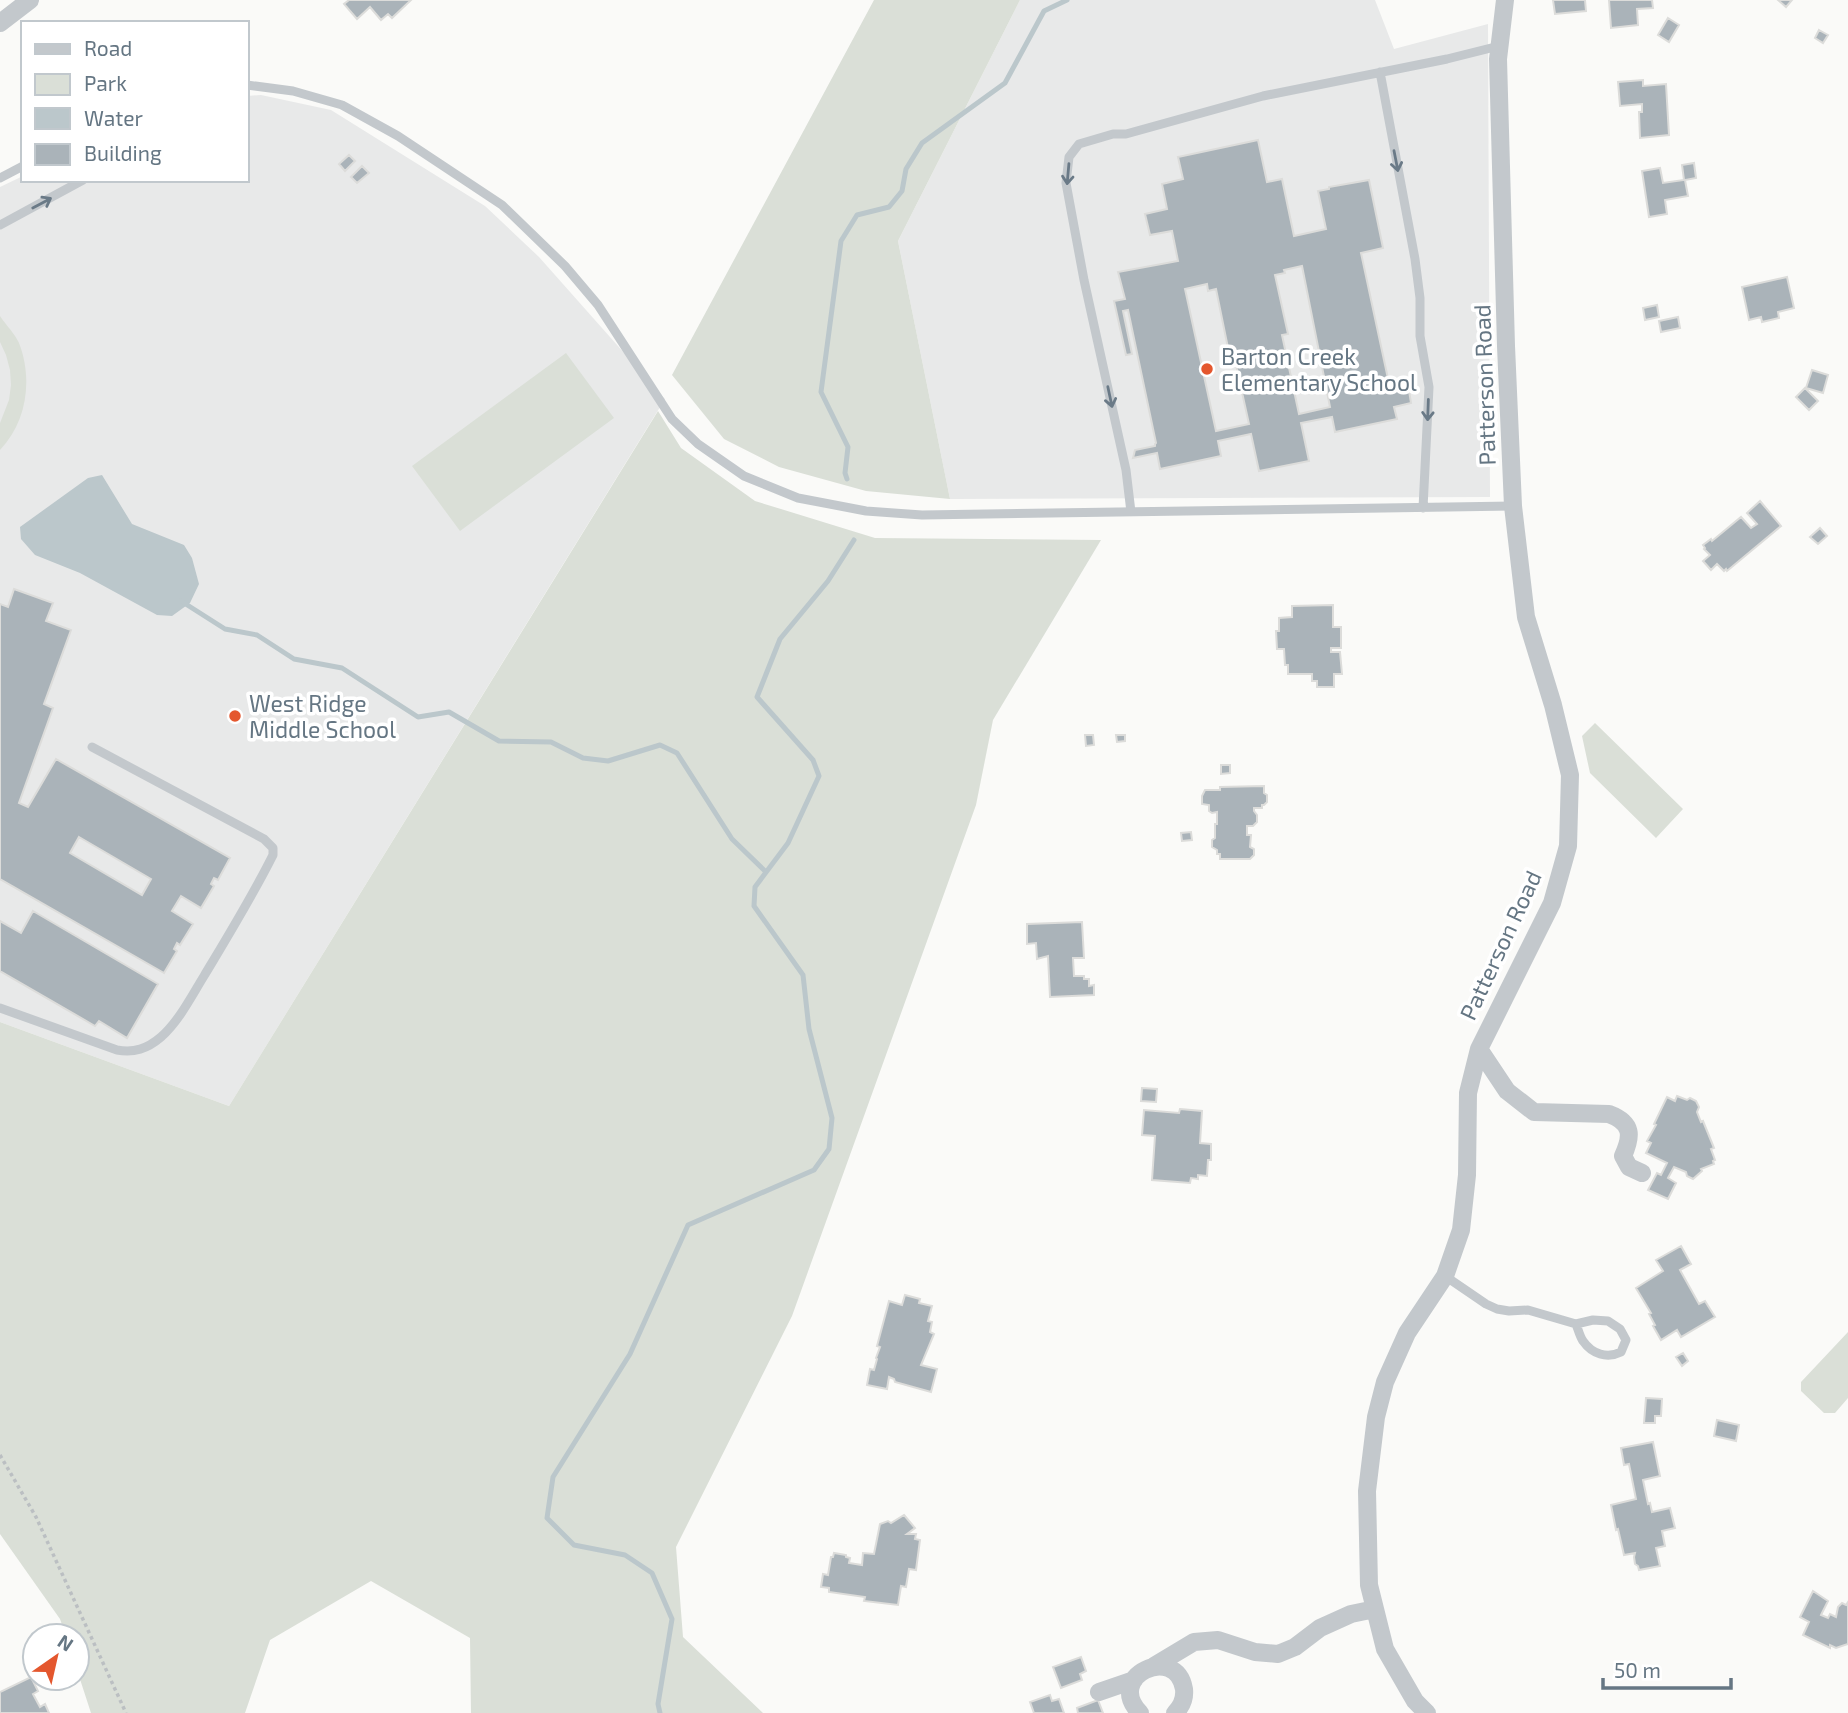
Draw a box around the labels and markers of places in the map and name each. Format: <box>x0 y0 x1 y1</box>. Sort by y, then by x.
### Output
place label: Barton Creek Elementary School <box>1221 342 1417 396</box>
marker: Barton Creek Elementary School <box>1199 361 1215 377</box>
place label: West Ridge Middle School <box>249 689 396 743</box>
marker: West Ridge Middle School <box>227 708 243 724</box>

